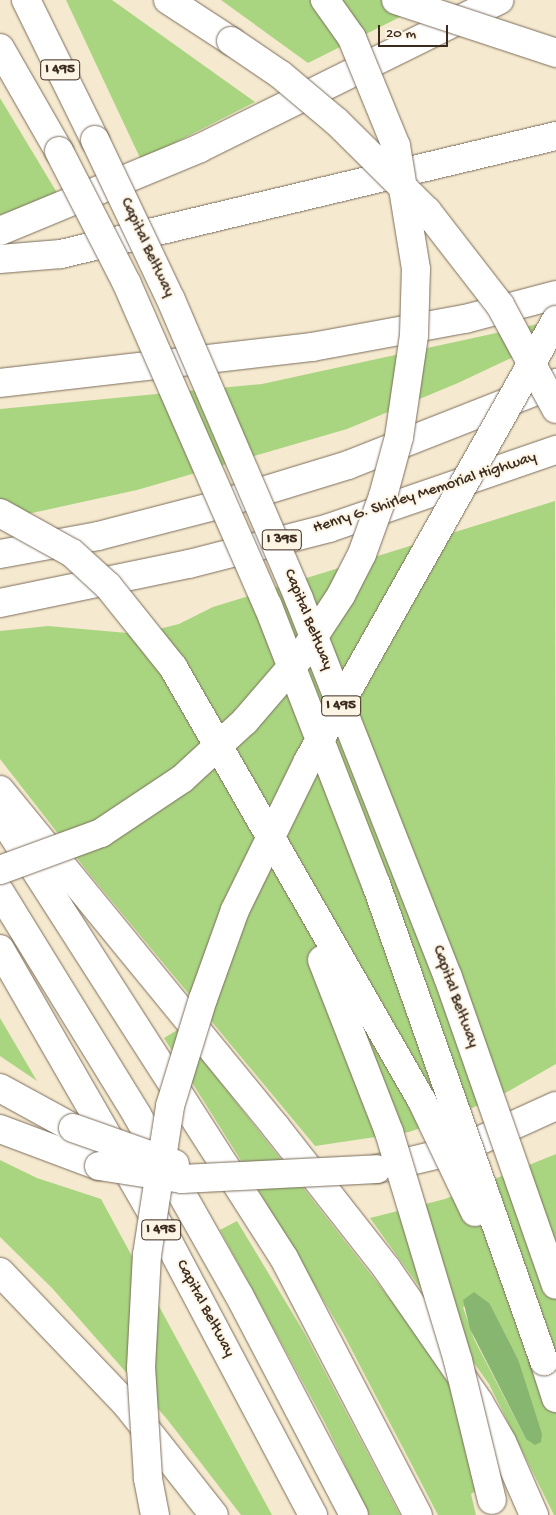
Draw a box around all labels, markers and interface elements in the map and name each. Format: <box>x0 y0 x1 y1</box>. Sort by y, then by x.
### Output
scale bar <box>381 15 451 47</box>
text: 20 m <box>386 25 416 43</box>
road number: I 495 <box>40 58 80 82</box>
street label: Capital Beltway <box>115 195 177 301</box>
street label: Henry G. Shirley Memorial Highway <box>311 449 539 539</box>
road number: I 395 <box>261 528 303 552</box>
street label: Capital Beltway <box>278 567 336 673</box>
road number: I 495 <box>321 694 361 718</box>
street label: Capital Beltway <box>427 943 481 1051</box>
road number: I 495 <box>141 1218 181 1242</box>
street label: Capital Beltway <box>170 1257 238 1361</box>

